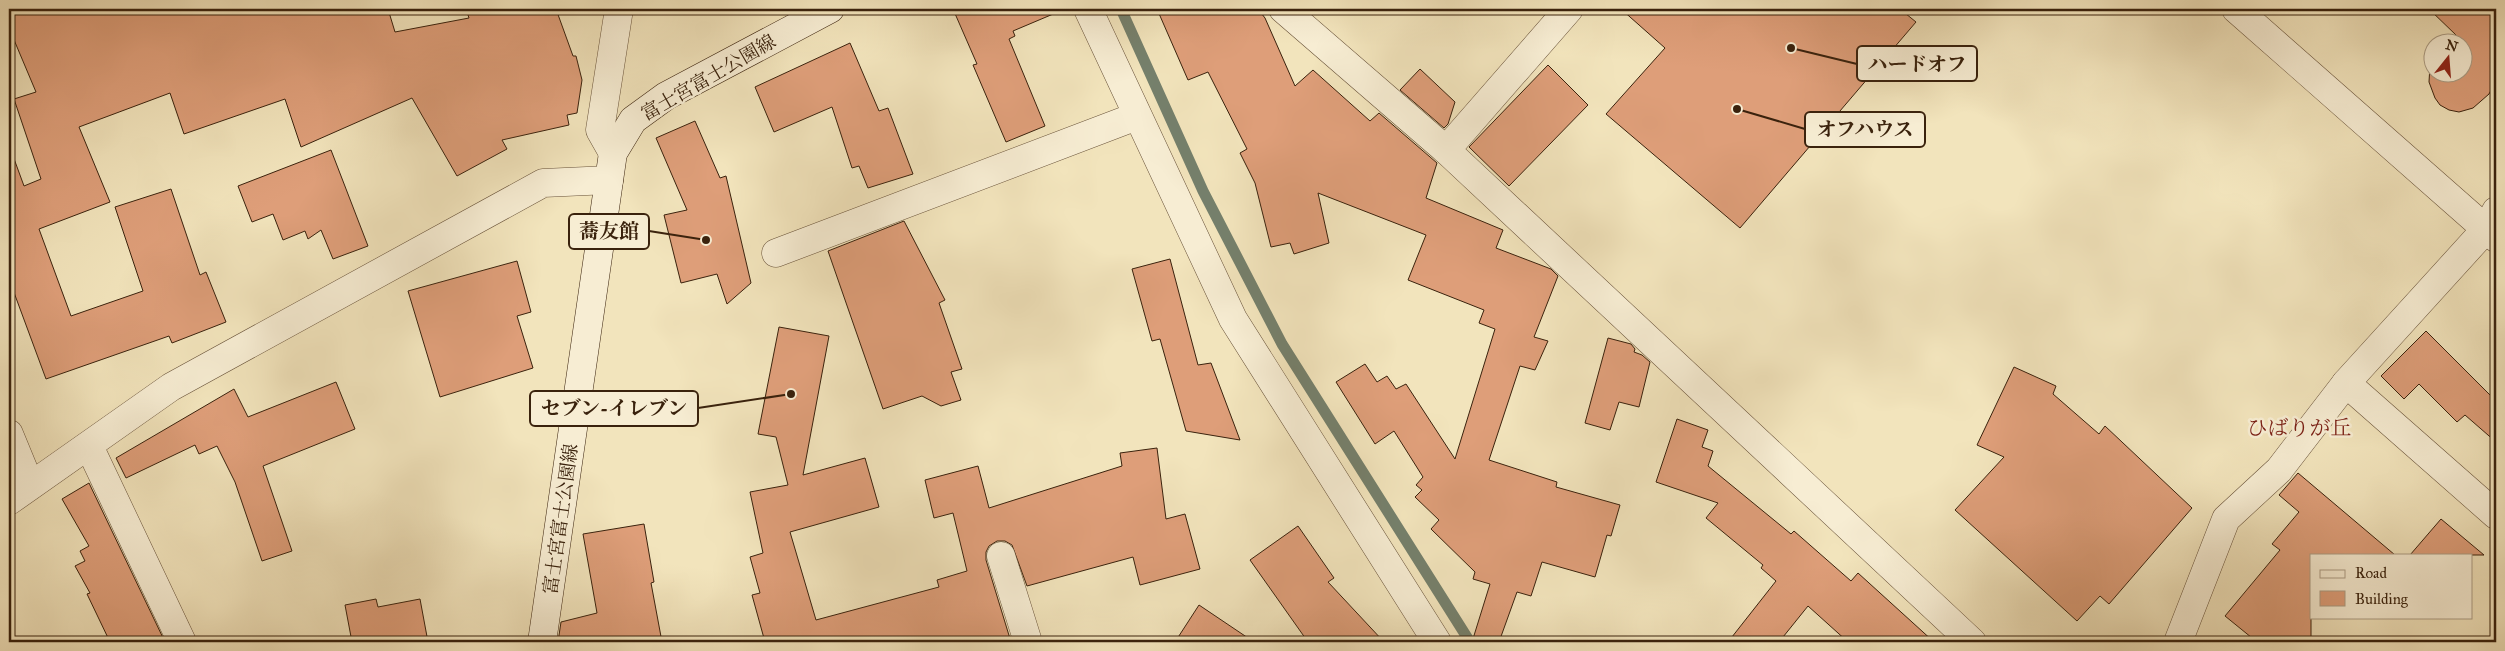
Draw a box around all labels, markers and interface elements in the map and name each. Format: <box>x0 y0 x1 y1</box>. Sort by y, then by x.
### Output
street label: 富士宮富士公園線 <box>637 29 780 125</box>
north arrow <box>2422 32 2472 82</box>
text: N <box>2443 36 2460 56</box>
callout: ハードオフ <box>1857 46 1977 81</box>
text: ハードオフ <box>1868 52 1966 76</box>
callout: オフハウス <box>1805 112 1925 147</box>
text: オフハウス <box>1816 117 1914 141</box>
callout: 蕎友館 <box>569 214 649 249</box>
text: 蕎友館 <box>579 219 639 243</box>
callout: セブン-イレブン <box>530 391 698 426</box>
text: セブン-イレブン <box>541 396 687 420</box>
district label: ひばりが丘 <box>2247 415 2352 441</box>
street label: 富士宮富士公園線 <box>539 442 582 596</box>
legend <box>2310 554 2472 618</box>
text: Road <box>2355 564 2387 582</box>
text: Building <box>2355 590 2409 608</box>

